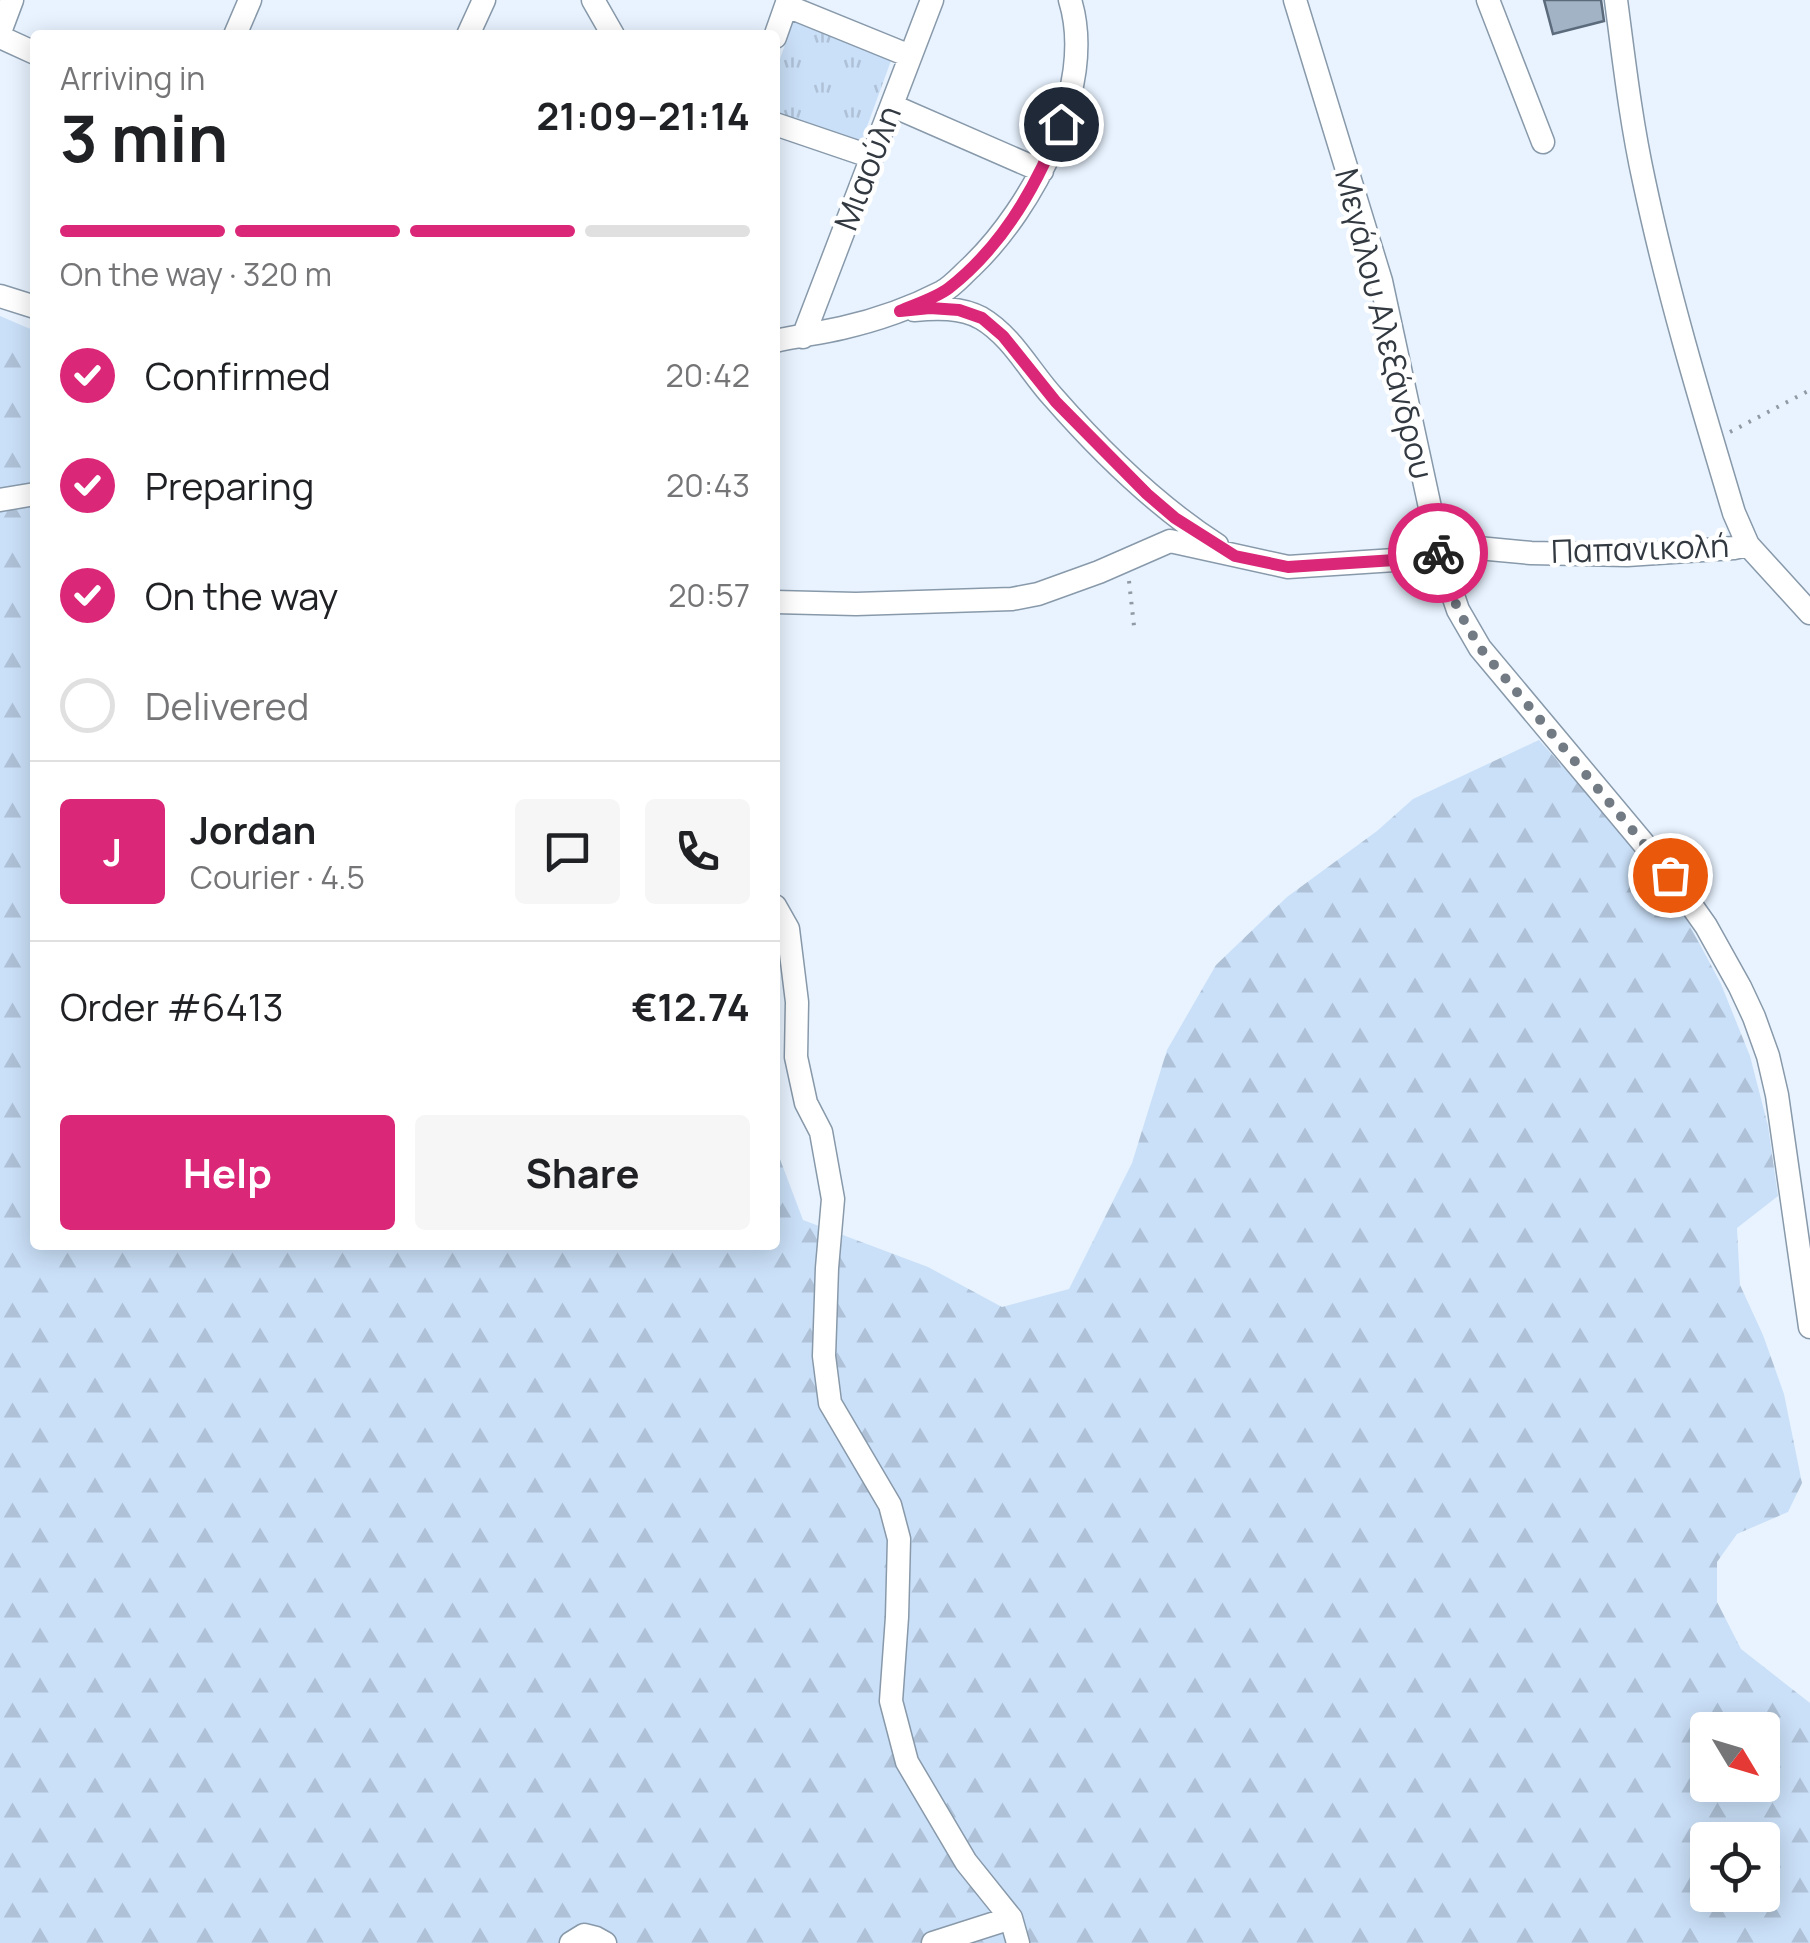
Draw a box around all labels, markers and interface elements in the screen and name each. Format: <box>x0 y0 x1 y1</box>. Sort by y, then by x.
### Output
text: Arriving in <box>60 56 205 100</box>
pin <box>1019 82 1104 167</box>
text: 21:09–21:14 <box>537 89 750 141</box>
text: 3 min <box>60 93 228 182</box>
icon: home <box>1034 97 1089 152</box>
street label: Μιαούλη <box>823 99 911 236</box>
street label: Μεγάλου Αλεξάνδρου <box>1325 164 1445 483</box>
text: On the way · 320 m <box>60 252 332 296</box>
icon: check <box>60 348 115 403</box>
text: Confirmed <box>145 349 331 401</box>
text: 20:42 <box>666 353 750 397</box>
icon: check <box>60 458 115 513</box>
text: Preparing <box>145 459 314 511</box>
text: 20:43 <box>666 463 750 507</box>
courier <box>1388 503 1488 603</box>
street label: Παπανικολή <box>1550 523 1730 573</box>
icon: bike <box>1411 526 1466 581</box>
icon: check <box>60 568 115 623</box>
text: On the way <box>145 569 338 621</box>
text: 20:57 <box>668 573 750 617</box>
text: Delivered <box>145 679 309 731</box>
button: chat <box>515 799 620 904</box>
button: phone <box>645 799 750 904</box>
text: Jordan <box>190 803 316 855</box>
text: J <box>103 825 122 877</box>
pin <box>1628 833 1713 918</box>
icon: bag <box>1643 848 1698 903</box>
text: Courier · 4.5 <box>190 855 365 899</box>
text: Order #6413 <box>60 980 284 1032</box>
text: €12.74 <box>631 980 750 1032</box>
button: Help <box>60 1115 395 1230</box>
button: Share <box>415 1115 750 1230</box>
north arrow <box>1690 1712 1780 1802</box>
map controls <box>1690 1712 1780 1912</box>
button: locate <box>1690 1822 1780 1912</box>

